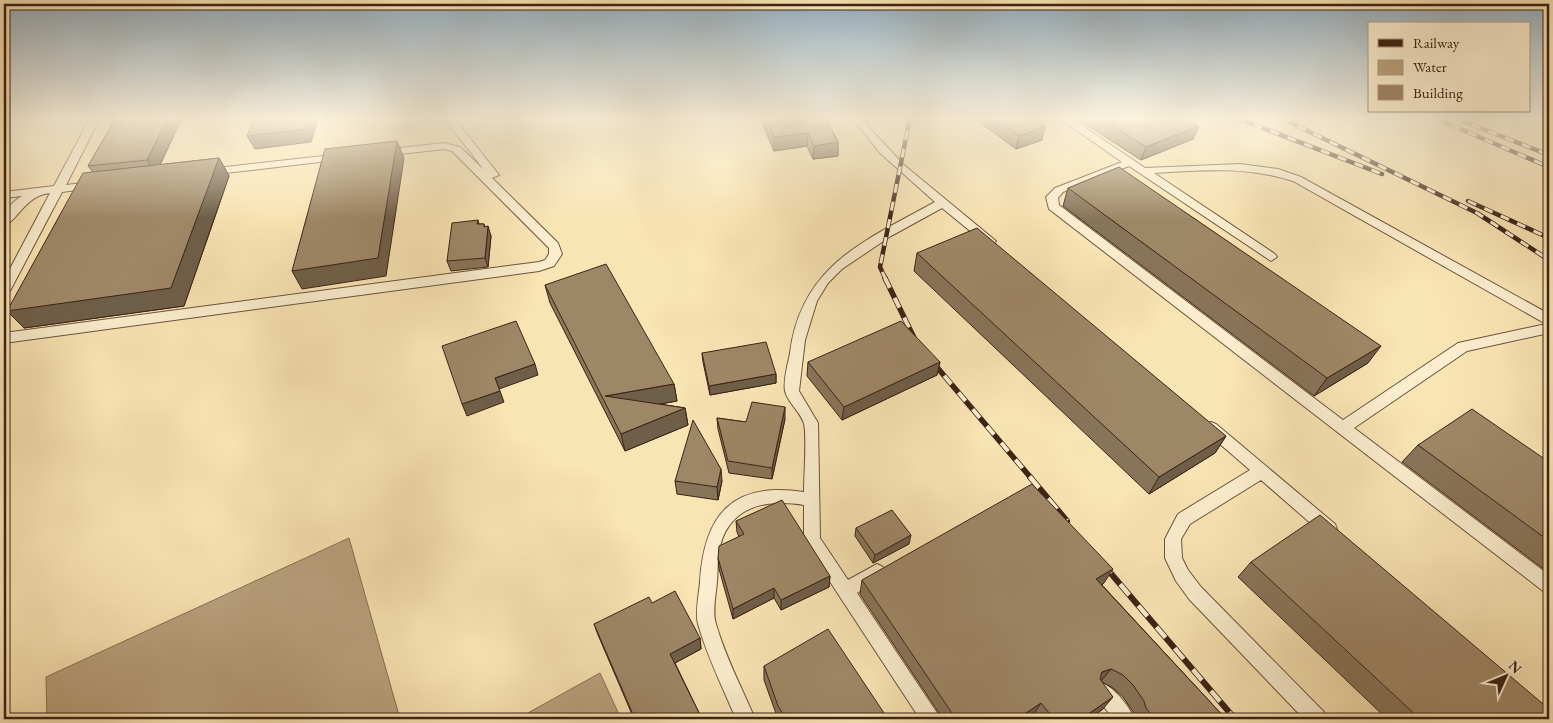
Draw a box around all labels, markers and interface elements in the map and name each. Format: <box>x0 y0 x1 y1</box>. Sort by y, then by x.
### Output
legend <box>1368 22 1530 112</box>
text: Railway <box>1413 33 1460 52</box>
text: Water <box>1413 57 1447 76</box>
text: Building <box>1413 83 1463 102</box>
north arrow <box>1480 650 1530 700</box>
text: N <box>1505 657 1526 678</box>

